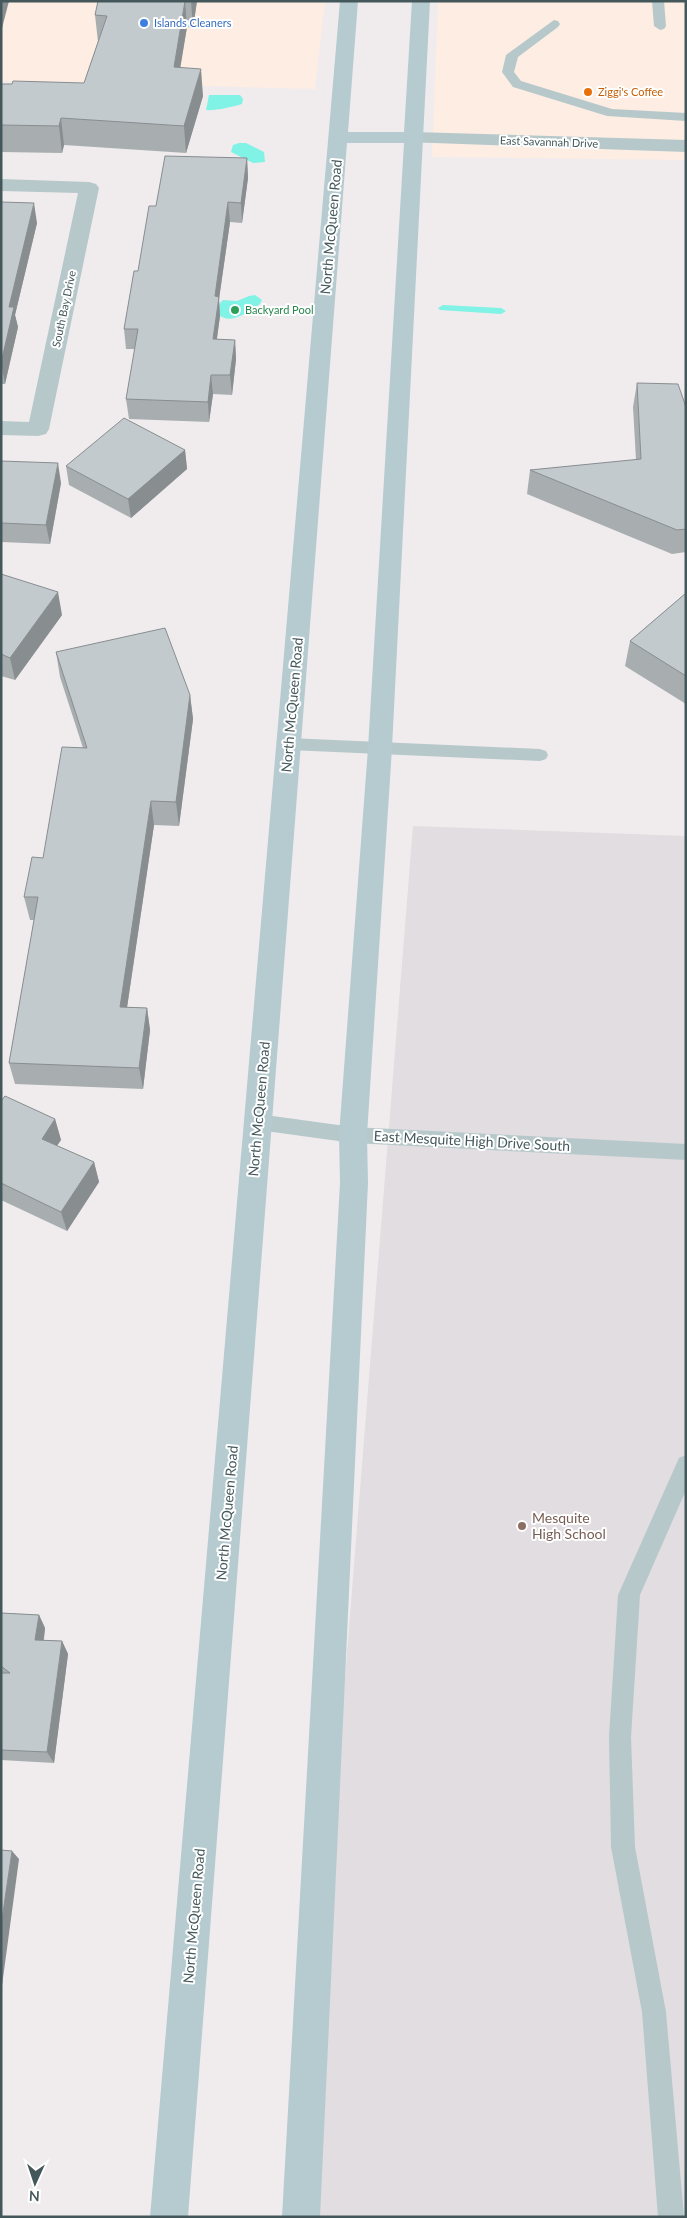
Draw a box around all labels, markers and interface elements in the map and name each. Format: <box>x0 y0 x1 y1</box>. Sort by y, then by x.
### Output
place label: Islands Cleaners <box>154 16 232 29</box>
marker: Islands Cleaners <box>138 17 150 29</box>
place label: Ziggi's Coffee <box>598 85 663 98</box>
marker: Ziggi's Coffee <box>582 86 594 98</box>
street label: East Savannah Drive <box>500 133 599 150</box>
street label: North McQueen Road <box>316 159 345 295</box>
street label: South Bay Drive <box>49 269 78 348</box>
place label: Backyard Pool <box>245 303 314 316</box>
marker: Backyard Pool <box>229 304 241 316</box>
street label: North McQueen Road <box>277 637 306 773</box>
street label: North McQueen Road <box>244 1041 273 1177</box>
street label: East Mesquite High Drive South <box>373 1127 571 1154</box>
street label: North McQueen Road <box>212 1445 241 1581</box>
place label: Mesquite High School <box>532 1509 606 1542</box>
marker: Mesquite High School <box>516 1520 528 1532</box>
street label: North McQueen Road <box>179 1848 208 1984</box>
north arrow <box>10 2158 60 2208</box>
text: N <box>28 2188 40 2205</box>

